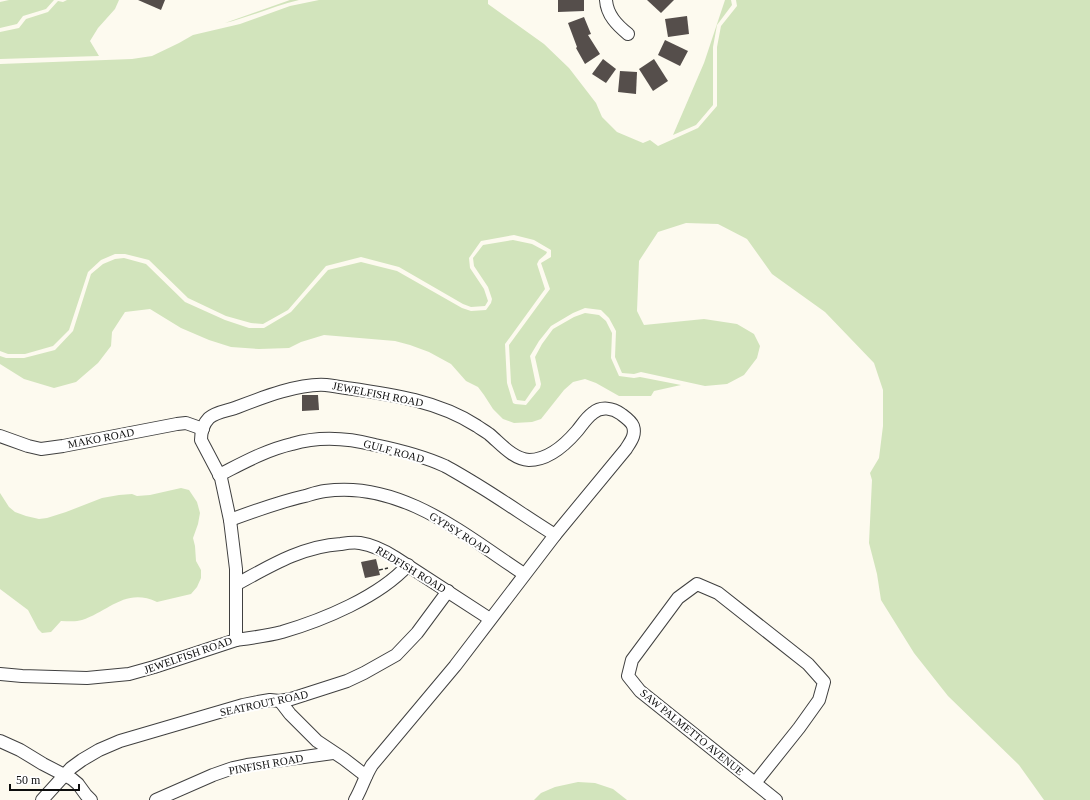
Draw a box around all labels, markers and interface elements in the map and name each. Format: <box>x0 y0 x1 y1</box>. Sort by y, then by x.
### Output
street label: JEWELFISH ROAD <box>331 379 425 409</box>
street label: MAKO ROAD <box>67 426 135 450</box>
street label: GULF ROAD <box>362 437 426 465</box>
street label: GYPSY ROAD <box>427 509 493 557</box>
street label: REDFISH ROAD <box>374 543 448 595</box>
street label: JEWELFISH ROAD <box>142 634 234 676</box>
street label: SAW PALMETTO AVENUE <box>638 687 746 778</box>
street label: SEATROUT ROAD <box>219 688 309 718</box>
street label: PINFISH ROAD <box>228 752 304 776</box>
scale bar <box>10 766 79 792</box>
text: 50 m <box>16 773 41 787</box>

